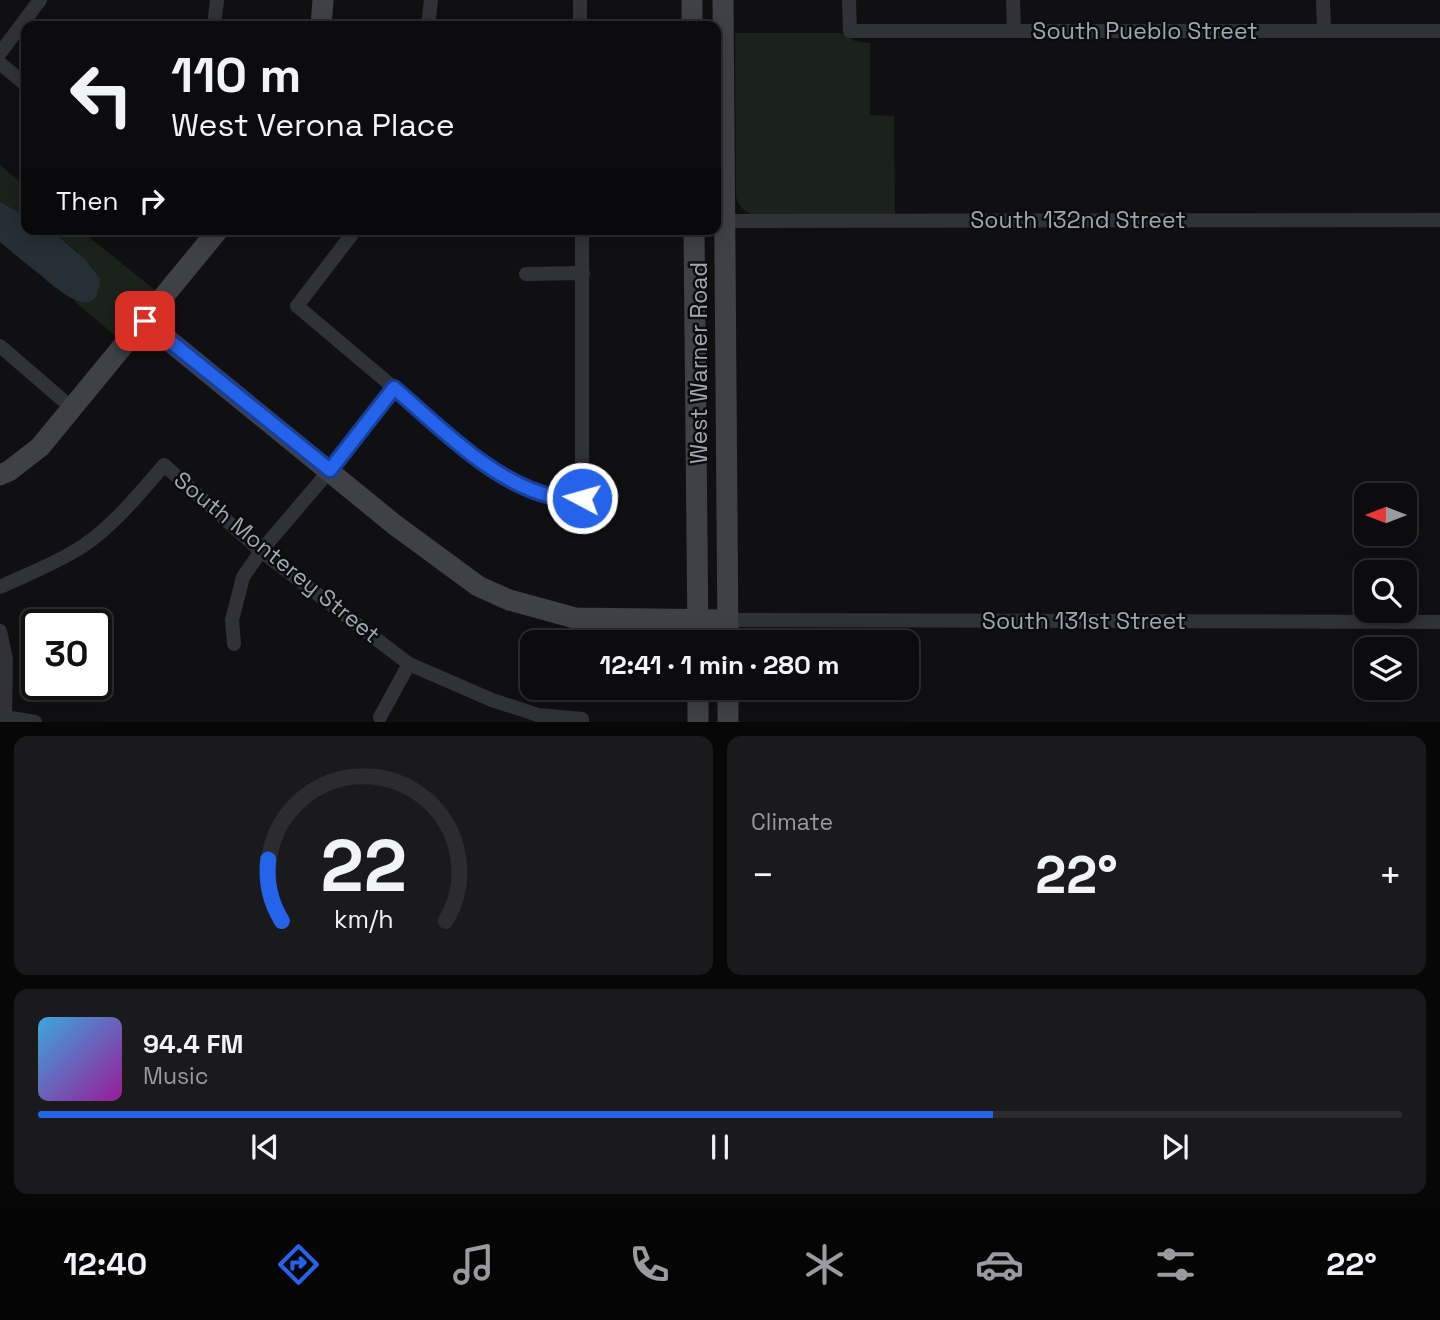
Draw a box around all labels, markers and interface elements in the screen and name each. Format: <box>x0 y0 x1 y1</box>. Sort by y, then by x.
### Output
street label: South Pueblo Street <box>1032 16 1258 46</box>
text: 110 m <box>171 44 301 106</box>
icon: left <box>56 49 147 140</box>
text: West Verona Place <box>171 105 455 145</box>
icon: right <box>133 182 171 220</box>
text: Then <box>56 184 119 218</box>
street label: South 132nd Street <box>970 205 1186 235</box>
street label: West Warner Road <box>684 262 714 464</box>
pin <box>115 291 175 351</box>
icon: arrive <box>126 302 164 340</box>
position arrow <box>545 461 619 535</box>
street label: South Monterey Street <box>168 465 386 649</box>
north arrow <box>1354 483 1418 546</box>
map controls <box>1354 483 1417 700</box>
button: search <box>1354 560 1417 623</box>
street label: South 131st Street <box>982 606 1186 636</box>
speed limit sign: 30 <box>21 609 112 700</box>
button: layers <box>1354 637 1417 700</box>
text: 12:41 · 1 min · 280 m <box>599 648 840 682</box>
text: Climate <box>751 807 833 837</box>
text: 22 <box>320 820 407 913</box>
text: 22° <box>1035 842 1118 908</box>
text: − <box>751 851 775 899</box>
text: + <box>1378 851 1402 899</box>
text: km/h <box>334 903 393 935</box>
text: 94.4 FM <box>143 1027 243 1061</box>
text: Music <box>143 1061 208 1091</box>
icon: previous <box>246 1128 284 1166</box>
icon: pause <box>701 1128 739 1166</box>
icon: next <box>1156 1128 1194 1166</box>
icon: directions <box>274 1240 323 1289</box>
icon: music <box>449 1240 498 1289</box>
icon: phone <box>625 1240 674 1289</box>
icon: climate <box>800 1240 849 1289</box>
icon: car <box>975 1240 1024 1289</box>
icon: filters <box>1151 1240 1200 1289</box>
text: 12:40 <box>63 1244 147 1284</box>
text: 22° <box>1326 1244 1377 1284</box>

